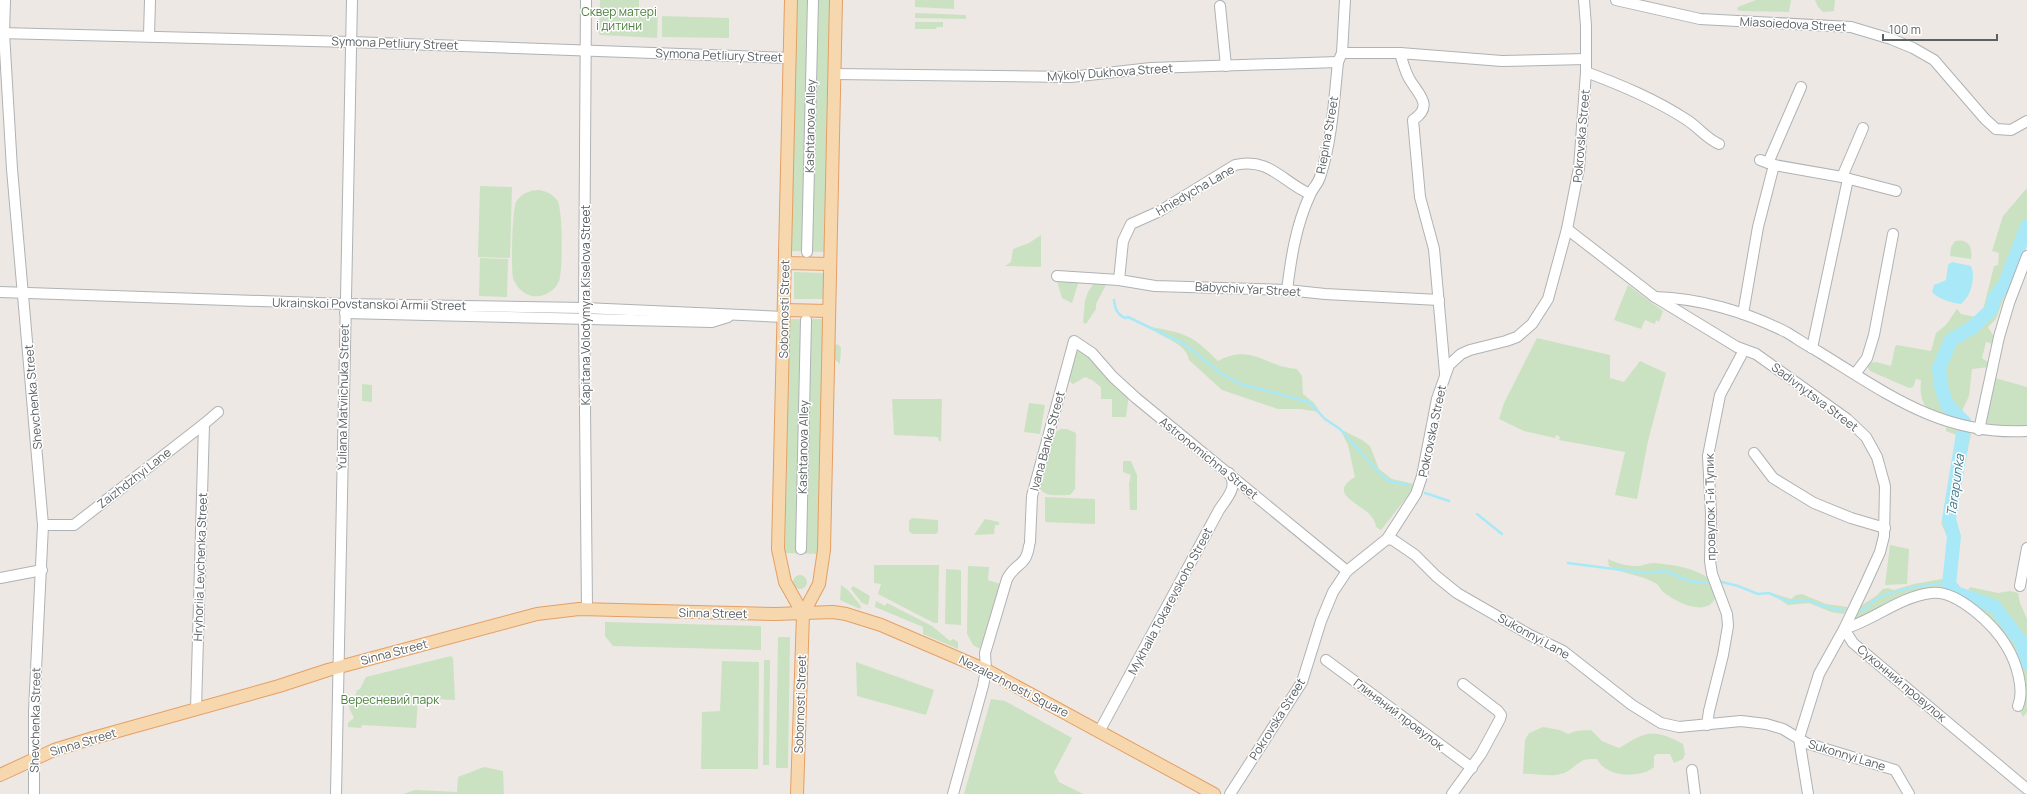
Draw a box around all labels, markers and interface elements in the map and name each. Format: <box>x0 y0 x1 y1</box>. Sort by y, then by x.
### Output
park label: Сквер матері і дитини <box>581 3 657 34</box>
street label: Miasoiedova Street <box>1739 13 1847 35</box>
scale bar <box>1883 16 1997 42</box>
text: 100 m <box>1889 21 1921 38</box>
street label: Symona Petliury Street <box>331 32 459 54</box>
street label: Symona Petliury Street <box>655 44 783 66</box>
street label: Mykoly Dukhova Street <box>1047 59 1174 85</box>
street label: Kashtanova Alley <box>801 78 819 173</box>
street label: Pokrovska Street <box>1568 88 1594 183</box>
street label: Riepina Street <box>1312 95 1342 175</box>
street label: Hniedycha Lane <box>1153 161 1237 219</box>
street label: Kapitana Volodymyra Kiselova Street <box>577 204 594 405</box>
street label: Sobornosti Street <box>775 259 793 358</box>
street label: Babychiv Yar Street <box>1194 278 1302 300</box>
street label: Ukrainskoi Povstanskoi Armii Street <box>272 294 466 314</box>
street label: Yuliana Matviichuka Street <box>333 324 353 470</box>
street label: Shevchenka Street <box>20 344 46 450</box>
street label: Sadivnytsva Street <box>1768 359 1862 435</box>
street label: Pokrovska Street <box>1414 383 1450 479</box>
street label: Ivana Banka Street <box>1025 389 1069 493</box>
street label: Kashtanova Alley <box>794 399 812 494</box>
street label: Astronomichna Street <box>1156 413 1262 503</box>
street label: Zaizhdzhyi Lane <box>94 444 174 512</box>
street label: провулок 1-й Тупик <box>1701 452 1719 561</box>
water label: Tarapunka <box>1942 452 1968 517</box>
street label: Hryhoriia Levchenka Street <box>189 492 211 642</box>
street label: Mykhaila Tokarevskoho Street <box>1124 524 1216 678</box>
street label: Sinna Street <box>678 604 748 622</box>
street label: Sukonnyi Lane <box>1495 609 1573 663</box>
street label: Sinna Street <box>359 635 430 669</box>
street label: Суконний провулок <box>1854 641 1951 726</box>
street label: Nezalezhnosti Square <box>956 651 1072 721</box>
street label: Sobornosti Street <box>790 654 810 754</box>
street label: Shevchenka Street <box>26 667 44 773</box>
street label: Глиняний провулок <box>1350 674 1449 754</box>
street label: Pokrovska Street <box>1245 675 1309 763</box>
park label: Вересневий парк <box>341 691 440 708</box>
street label: Sinna Street <box>48 724 119 760</box>
street label: Sukonnyi Lane <box>1806 735 1888 775</box>

